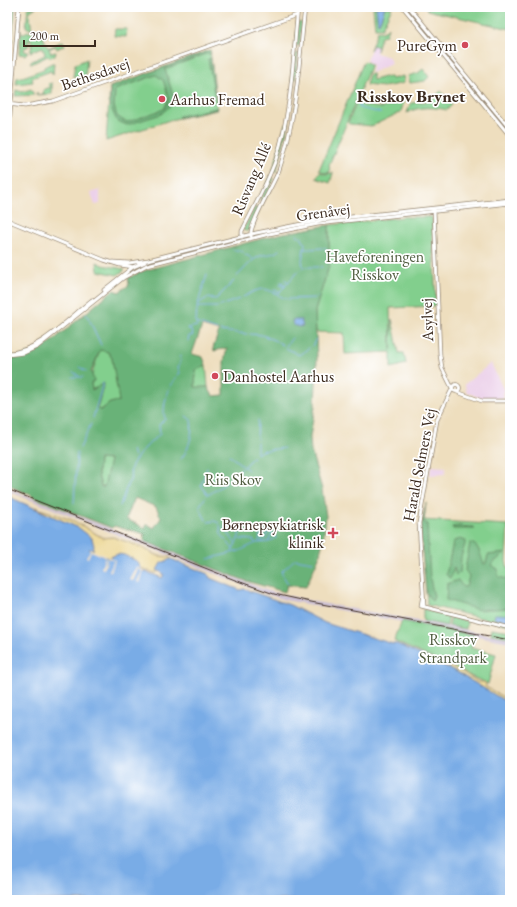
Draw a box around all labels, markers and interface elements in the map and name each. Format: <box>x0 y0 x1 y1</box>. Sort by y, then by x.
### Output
scale bar <box>24 22 95 48</box>
text: 200 m <box>30 28 60 44</box>
place label: PureGym <box>397 35 458 56</box>
marker: PureGym <box>460 40 470 50</box>
street label: Bethesdavej <box>58 53 132 95</box>
district label: Risskov Brynet <box>357 85 466 107</box>
place label: Aarhus Fremad <box>169 89 265 110</box>
marker: Aarhus Fremad <box>157 94 167 104</box>
street label: Risvang Allé <box>226 139 276 219</box>
street label: Grenåvej <box>295 198 351 226</box>
park label: Haveforeningen Risskov <box>326 246 425 285</box>
street label: Asylvej <box>416 298 438 343</box>
place label: Danhostel Aarhus <box>223 366 334 387</box>
marker: Danhostel Aarhus <box>210 371 220 381</box>
street label: Harald Selmers Vej <box>398 406 440 524</box>
park label: Riis Skov <box>204 469 263 490</box>
place label: Børnepsykiatrisk klinik <box>222 514 324 553</box>
marker: Børnepsykiatrisk klinik <box>327 527 339 539</box>
park label: Risskov Strandpark <box>419 629 487 668</box>

